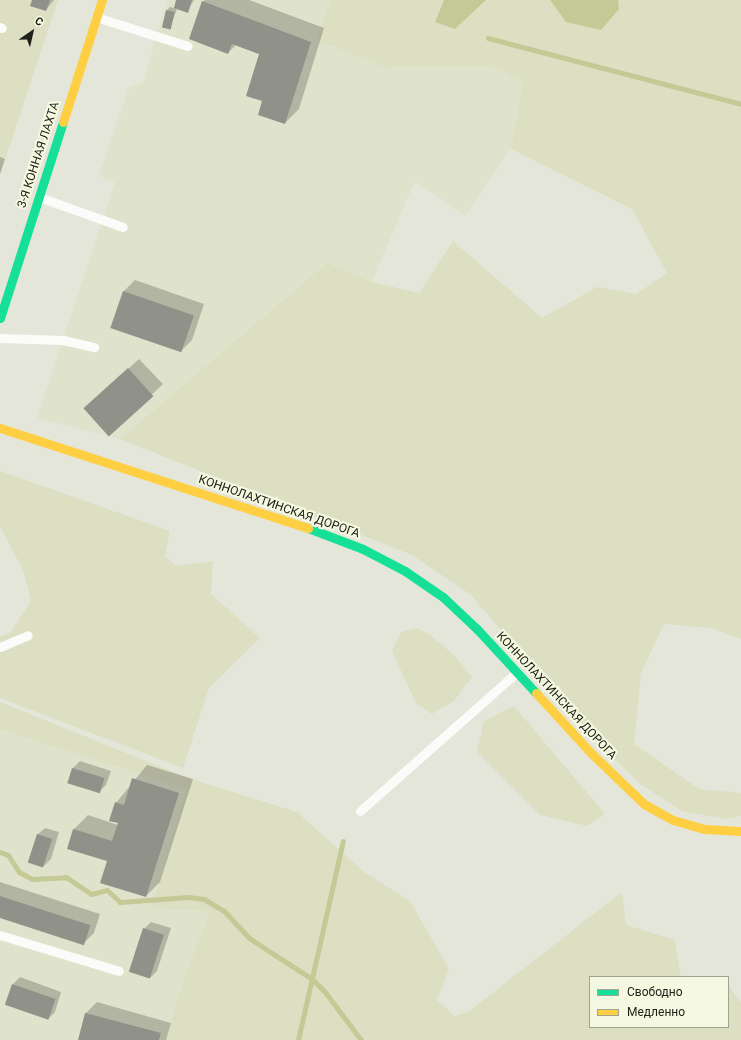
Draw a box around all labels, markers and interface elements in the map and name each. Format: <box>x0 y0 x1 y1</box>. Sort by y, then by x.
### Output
north arrow <box>12 12 52 52</box>
text: С <box>32 14 46 29</box>
street label: 3-Я КОННАЯ ЛАХТА <box>15 100 63 210</box>
street label: КОННОЛАХТИНСКАЯ ДОРОГА <box>197 473 361 541</box>
street label: КОННОЛАХТИНСКАЯ ДОРОГА <box>493 629 619 763</box>
legend <box>589 976 729 1028</box>
text: Свободно <box>627 985 683 999</box>
text: Медленно <box>627 1005 685 1019</box>

